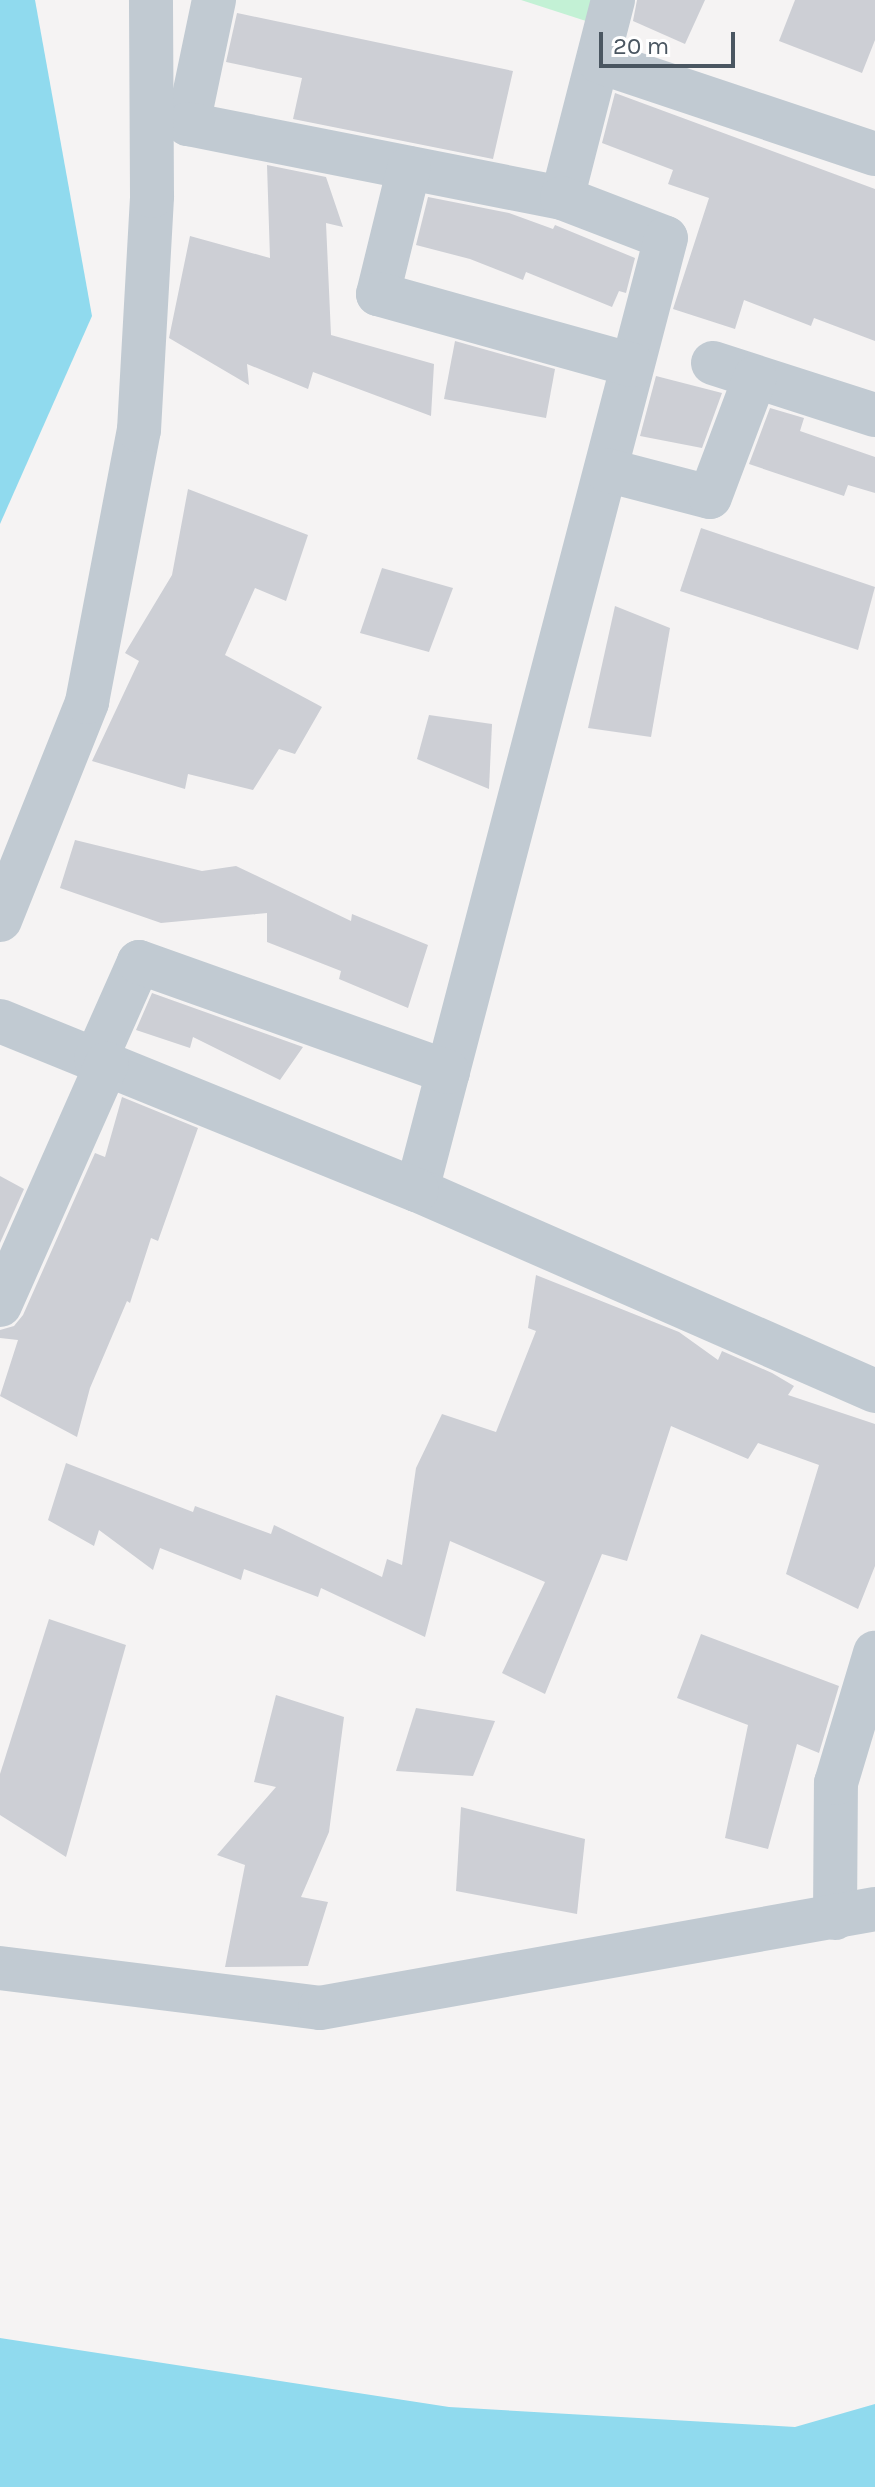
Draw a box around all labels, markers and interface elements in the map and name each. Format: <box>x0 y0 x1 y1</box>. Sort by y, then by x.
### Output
scale bar <box>603 16 739 66</box>
text: 20 m <box>613 32 669 60</box>

